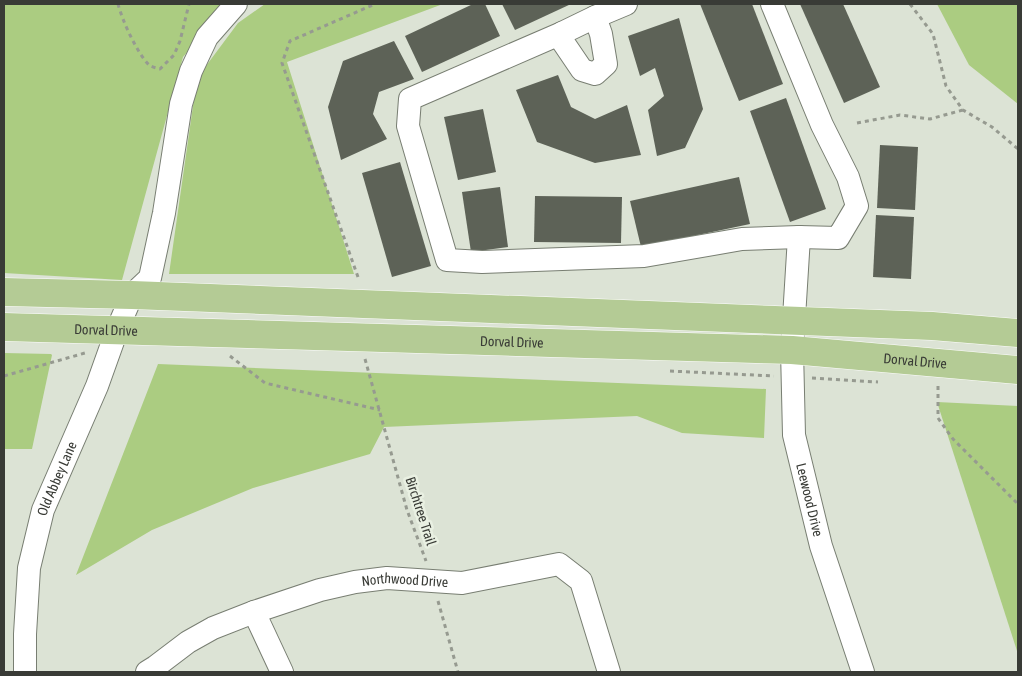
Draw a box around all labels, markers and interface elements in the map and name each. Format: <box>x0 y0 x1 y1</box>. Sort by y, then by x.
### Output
street label: Dorval Drive <box>74 321 138 339</box>
street label: Dorval Drive <box>480 333 544 351</box>
street label: Dorval Drive <box>883 350 948 372</box>
street label: Old Abbey Lane <box>34 439 80 517</box>
street label: Leewood Drive <box>793 461 826 538</box>
street label: Birchtree Trail <box>402 475 440 548</box>
street label: Northwood Drive <box>361 570 449 590</box>

